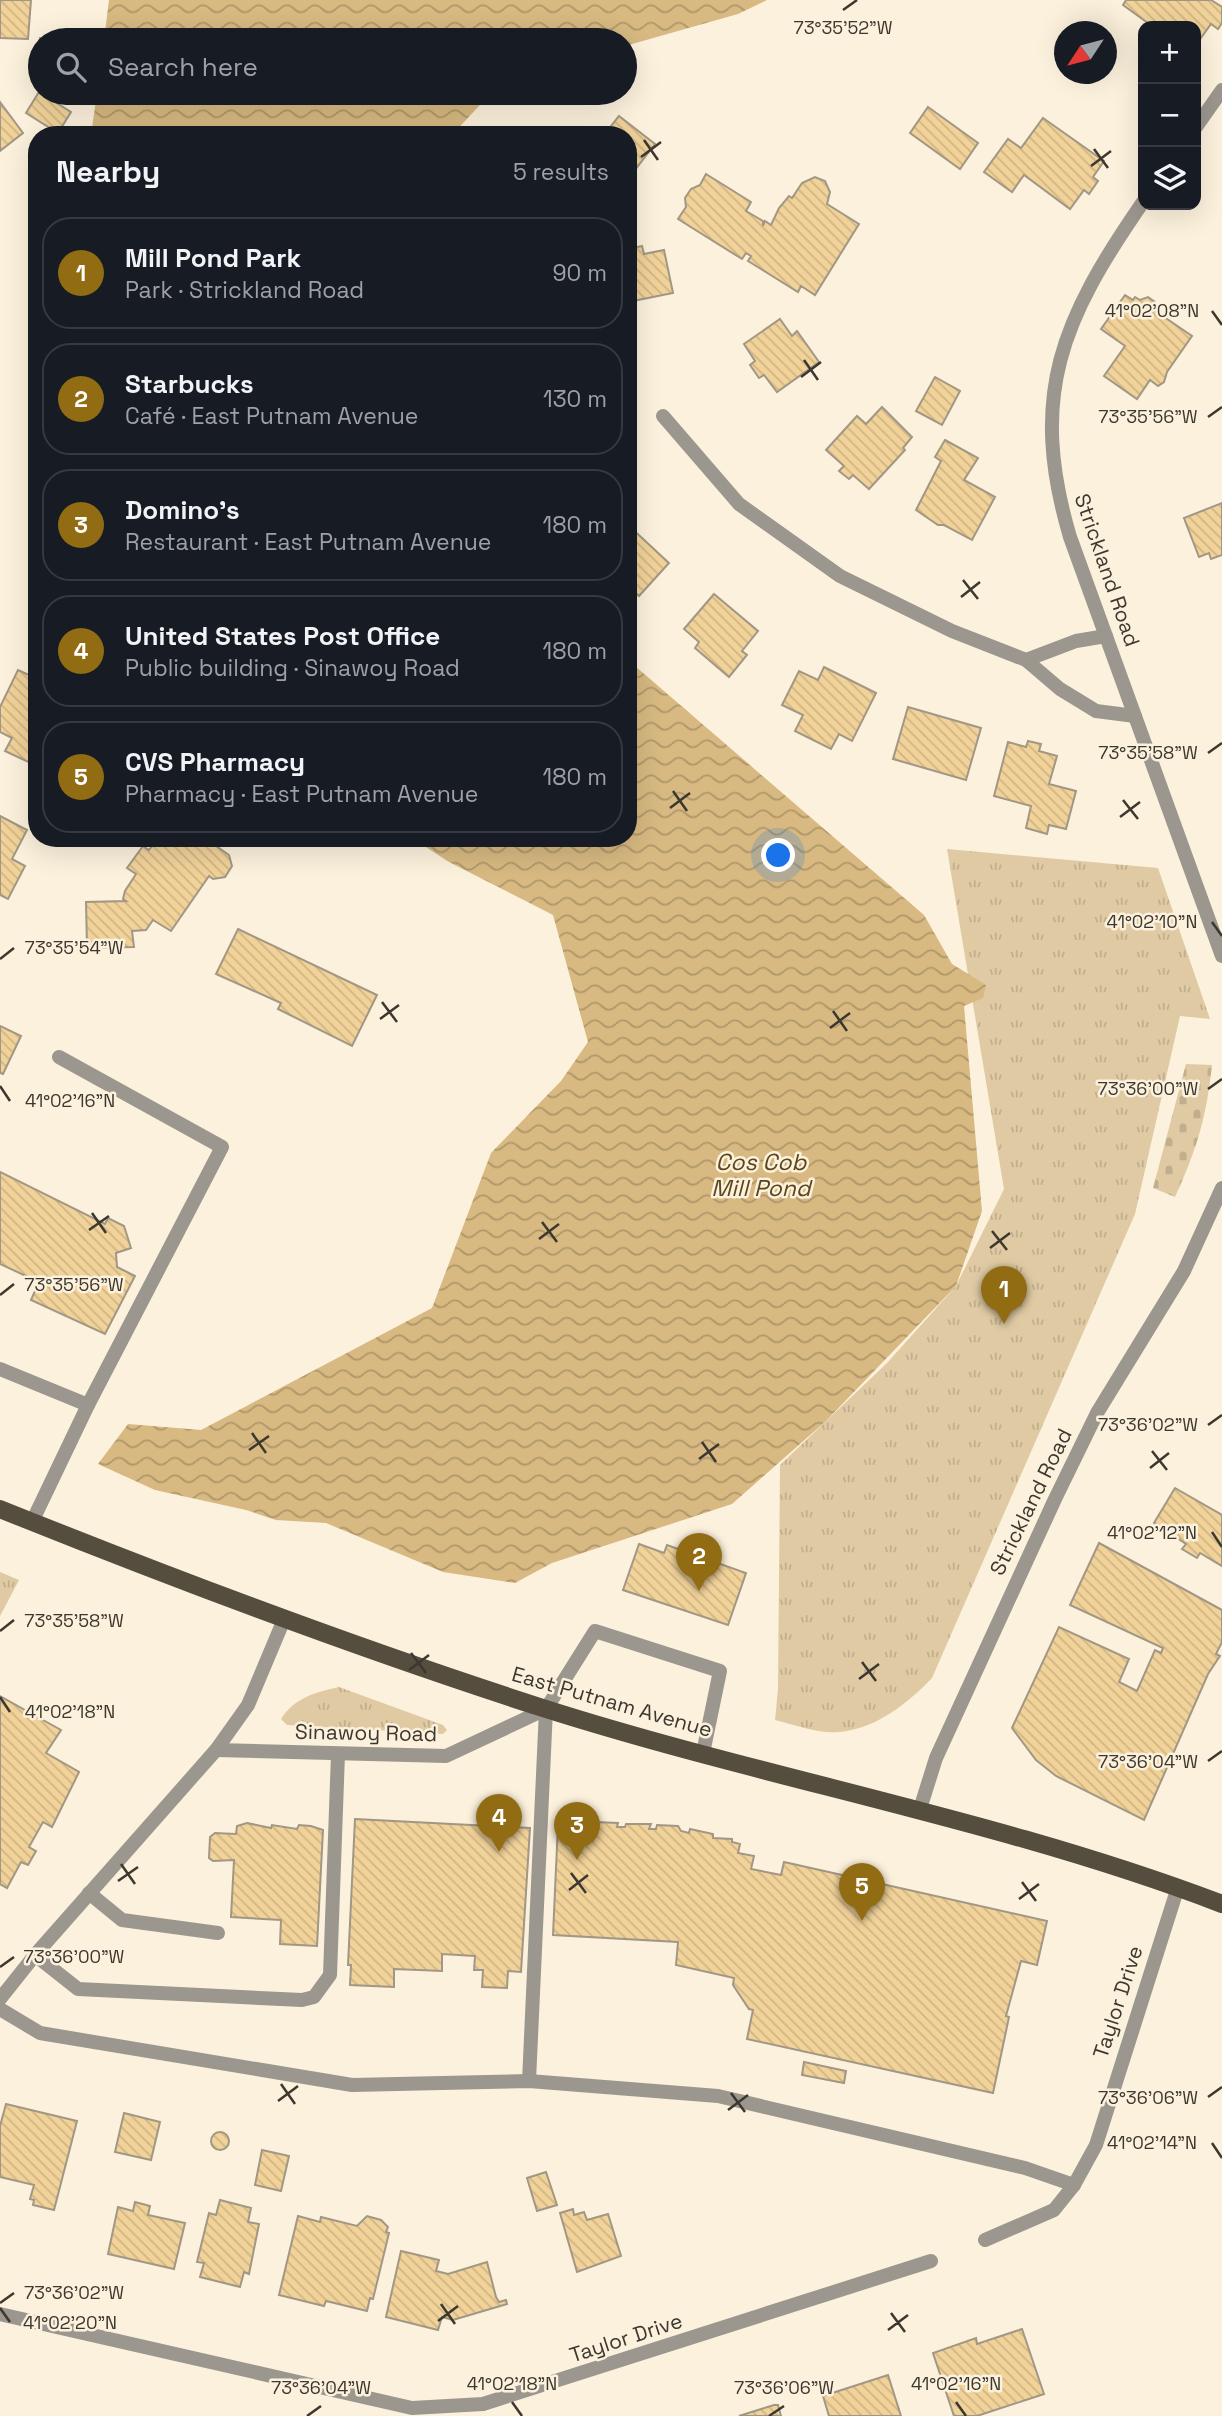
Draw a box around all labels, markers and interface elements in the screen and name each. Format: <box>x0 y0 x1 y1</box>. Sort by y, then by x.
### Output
text: 73°35'52"W <box>794 16 893 39</box>
north arrow <box>1054 21 1117 84</box>
map controls <box>1138 21 1201 210</box>
button: + <box>1138 21 1201 84</box>
search box <box>28 28 637 105</box>
icon: search <box>52 48 90 86</box>
text: Search here <box>108 50 258 84</box>
button: − <box>1138 84 1201 147</box>
button: layers <box>1138 147 1201 210</box>
text: Nearby <box>56 152 160 191</box>
text: 5 results <box>513 157 609 187</box>
text: Mill Pond Park <box>125 241 301 275</box>
text: 1 <box>76 258 86 288</box>
text: 90 m <box>552 258 607 288</box>
text: Park · Strickland Road <box>125 275 364 305</box>
text: 41°02'08"N <box>1105 299 1199 322</box>
text: Starbucks <box>125 367 254 401</box>
text: 2 <box>74 384 88 414</box>
text: 130 m <box>543 384 607 414</box>
text: Café · East Putnam Avenue <box>125 401 418 431</box>
text: 73°35'56"W <box>1098 405 1198 428</box>
street label: Strickland Road <box>1069 490 1146 650</box>
text: Domino's <box>125 493 240 527</box>
text: 3 <box>74 510 88 540</box>
text: 180 m <box>543 510 607 540</box>
text: Restaurant · East Putnam Avenue <box>125 527 491 557</box>
text: United States Post Office <box>125 619 440 653</box>
text: 4 <box>74 636 88 666</box>
text: 180 m <box>543 636 607 666</box>
text: Public building · Sinawoy Road <box>125 653 460 683</box>
text: 73°35'58"W <box>1098 741 1198 764</box>
text: CVS Pharmacy <box>125 745 305 779</box>
text: 5 <box>74 762 88 792</box>
text: 180 m <box>543 762 607 792</box>
text: Pharmacy · East Putnam Avenue <box>125 779 478 809</box>
your location <box>761 838 795 872</box>
text: 41°02'10"N <box>1107 910 1197 933</box>
text: 73°35'54"W <box>25 936 124 959</box>
text: 73°36'00"W <box>1098 1077 1199 1100</box>
text: 41°02'16"N <box>25 1089 115 1112</box>
water label: Cos Cob Mill Pond <box>711 1147 813 1203</box>
pin: 1 <box>981 1266 1027 1324</box>
text: 73°35'56"W <box>24 1273 124 1296</box>
text: 73°36'02"W <box>1098 1413 1198 1436</box>
street label: Strickland Road <box>983 1424 1078 1580</box>
text: 41°02'12"N <box>1107 1521 1197 1544</box>
pin: 2 <box>676 1533 722 1591</box>
text: 73°35'58"W <box>24 1609 124 1632</box>
street label: East Putnam Avenue <box>509 1660 715 1743</box>
text: 41°02'18"N <box>25 1700 115 1723</box>
street label: Sinawoy Road <box>295 1718 437 1747</box>
text: 73°36'04"W <box>1098 1750 1198 1773</box>
pin: 4 <box>476 1794 522 1852</box>
pin: 3 <box>554 1802 600 1860</box>
pin: 5 <box>839 1863 885 1921</box>
street label: Taylor Drive <box>1087 1942 1148 2062</box>
text: 73°36'00"W <box>24 1945 125 1968</box>
text: 73°36'06"W <box>1098 2086 1198 2109</box>
text: 41°02'14"N <box>1107 2131 1197 2154</box>
text: 73°36'02"W <box>24 2281 124 2304</box>
street label: Taylor Drive <box>566 2307 686 2368</box>
text: 41°02'20"N <box>23 2311 117 2334</box>
text: 41°02'18"N <box>467 2372 557 2395</box>
text: 41°02'16"N <box>911 2372 1001 2395</box>
text: 73°36'04"W <box>271 2376 371 2399</box>
text: 73°36'06"W <box>734 2376 834 2399</box>

